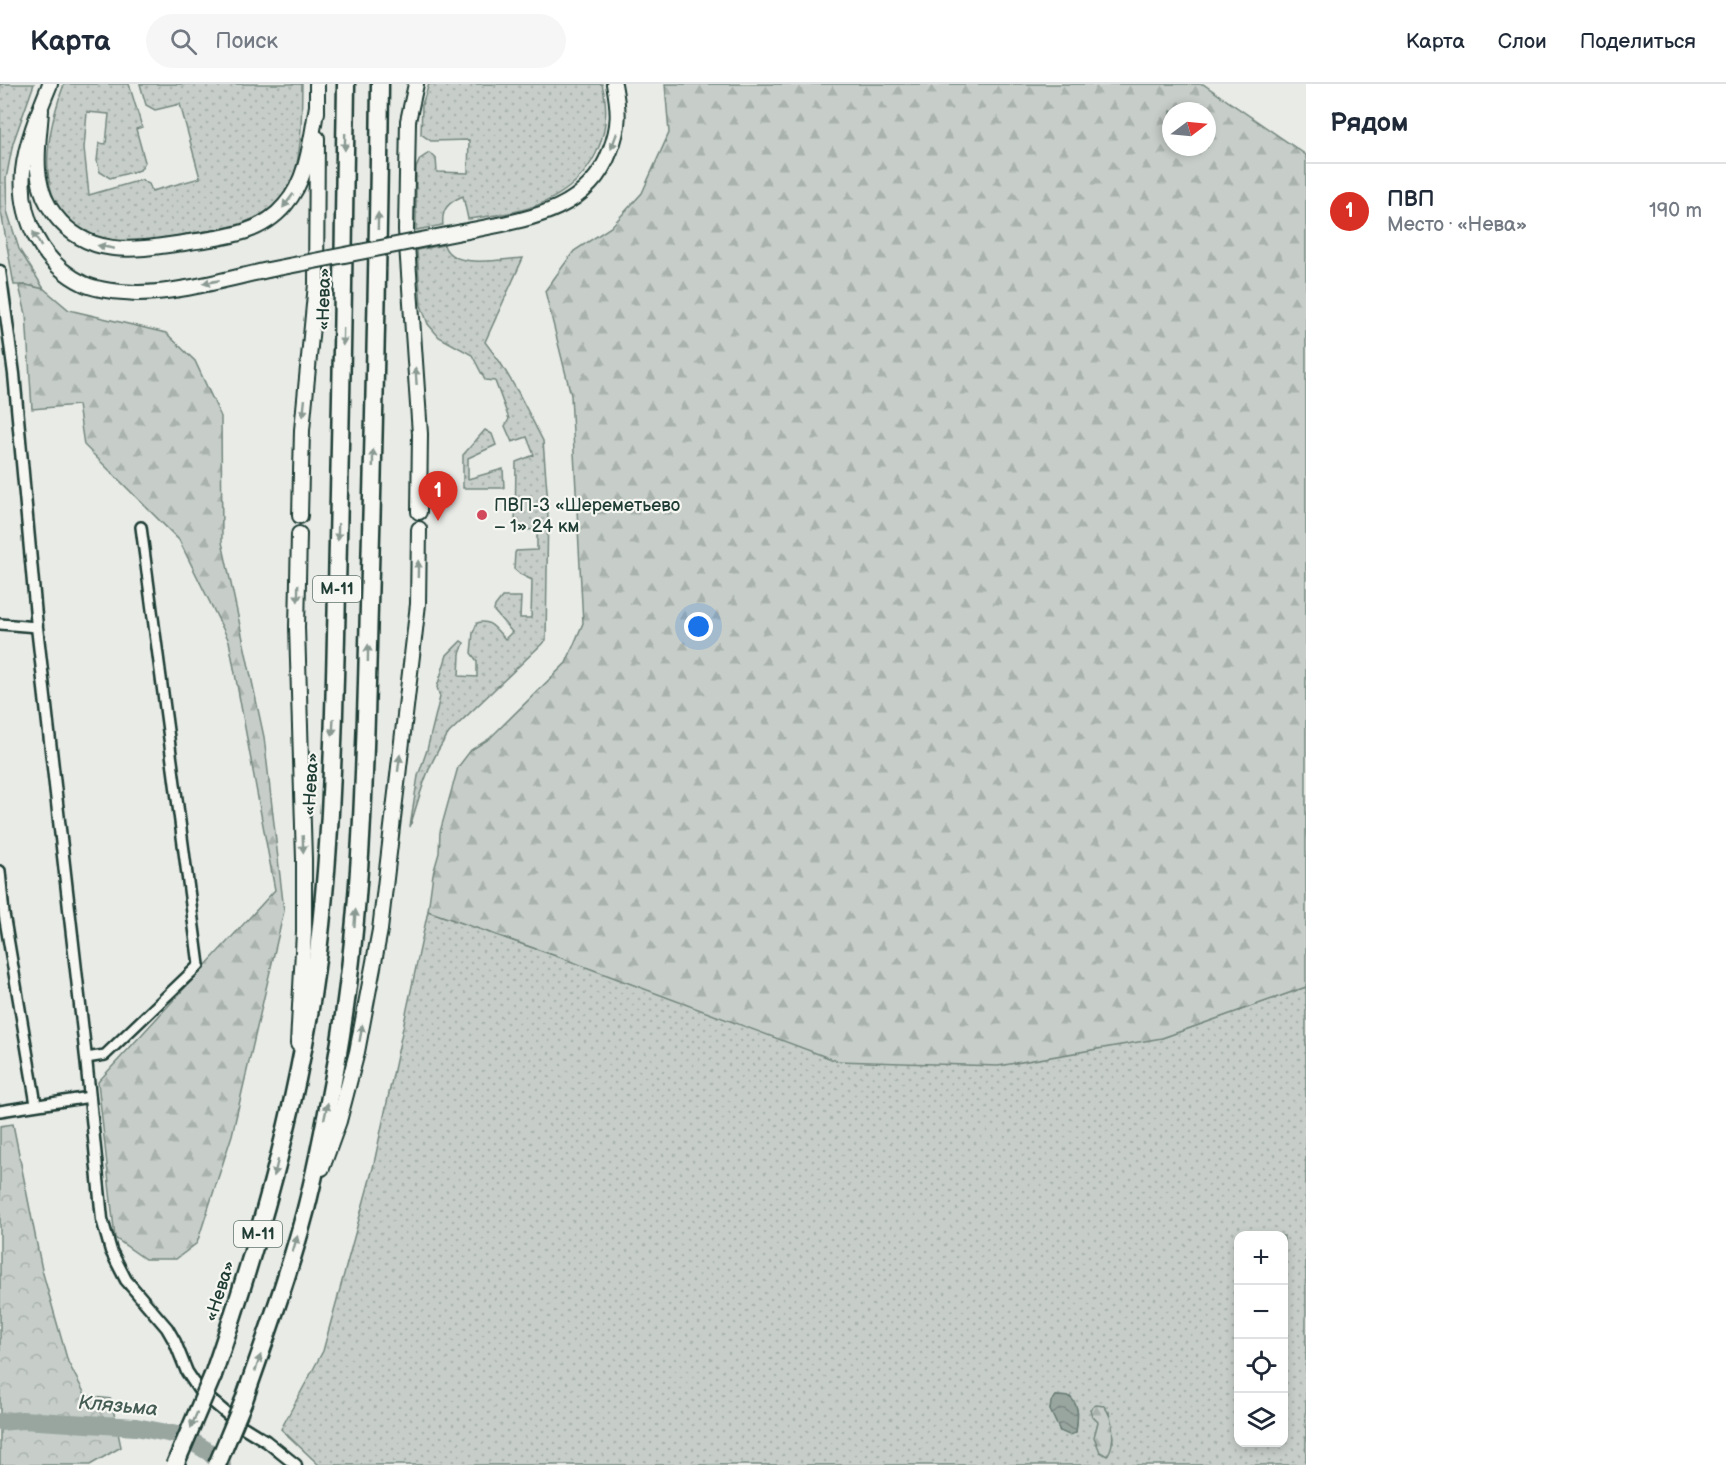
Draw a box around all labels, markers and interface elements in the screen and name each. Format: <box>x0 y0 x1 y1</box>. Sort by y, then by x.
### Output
search box <box>146 14 566 68</box>
text: Карта <box>30 25 110 58</box>
icon: search <box>167 25 200 58</box>
text: Поиск <box>215 28 278 55</box>
text: Карта <box>1406 29 1465 54</box>
text: Слои <box>1498 29 1547 54</box>
text: Поделиться <box>1580 29 1696 54</box>
north arrow <box>1162 102 1216 156</box>
text: Рядом <box>1330 108 1408 139</box>
one-way arrow <box>608 132 618 150</box>
one-way arrow <box>340 133 350 152</box>
text: ПВП <box>1387 186 1434 213</box>
one-way arrow <box>281 193 294 209</box>
text: 1 <box>1345 199 1354 223</box>
text: 190 m <box>1649 199 1702 223</box>
one-way arrow <box>373 212 383 231</box>
text: Место · «Нева» <box>1387 213 1527 237</box>
one-way arrow <box>32 230 42 247</box>
one-way arrow <box>96 242 115 251</box>
street label: «Нева» <box>313 267 335 331</box>
one-way arrow <box>201 278 220 287</box>
one-way arrow <box>338 328 347 347</box>
one-way arrow <box>412 366 421 385</box>
one-way arrow <box>299 398 309 417</box>
one-way arrow <box>368 449 378 468</box>
pin: 1 <box>418 472 458 521</box>
place label: ПВП-3 «Шереметьево – 1» 24 км <box>494 495 680 537</box>
marker: ПВП-3 «Шереметьево – 1» 24 км <box>475 508 489 522</box>
one-way arrow <box>333 523 343 542</box>
one-way arrow <box>413 560 423 579</box>
road number: М-11 <box>313 576 361 602</box>
one-way arrow <box>293 583 303 602</box>
your location <box>684 612 713 641</box>
one-way arrow <box>363 643 373 662</box>
one-way arrow <box>329 718 338 737</box>
street label: «Нева» <box>299 752 323 816</box>
one-way arrow <box>395 753 404 772</box>
one-way arrow <box>299 835 308 854</box>
one-way arrow <box>351 908 360 927</box>
one-way arrow <box>357 1023 366 1042</box>
one-way arrow <box>322 1101 332 1120</box>
one-way arrow <box>270 1159 280 1177</box>
road number: М-11 <box>234 1221 282 1247</box>
map controls <box>1234 1231 1288 1447</box>
button: + <box>1234 1231 1288 1285</box>
one-way arrow <box>291 1235 300 1253</box>
street label: «Нева» <box>200 1258 240 1324</box>
button: − <box>1234 1285 1288 1339</box>
button: locate <box>1234 1339 1288 1393</box>
one-way arrow <box>253 1354 263 1372</box>
water label: Клязьма <box>77 1391 159 1421</box>
button: layers <box>1234 1393 1288 1447</box>
one-way arrow <box>189 1411 198 1429</box>

